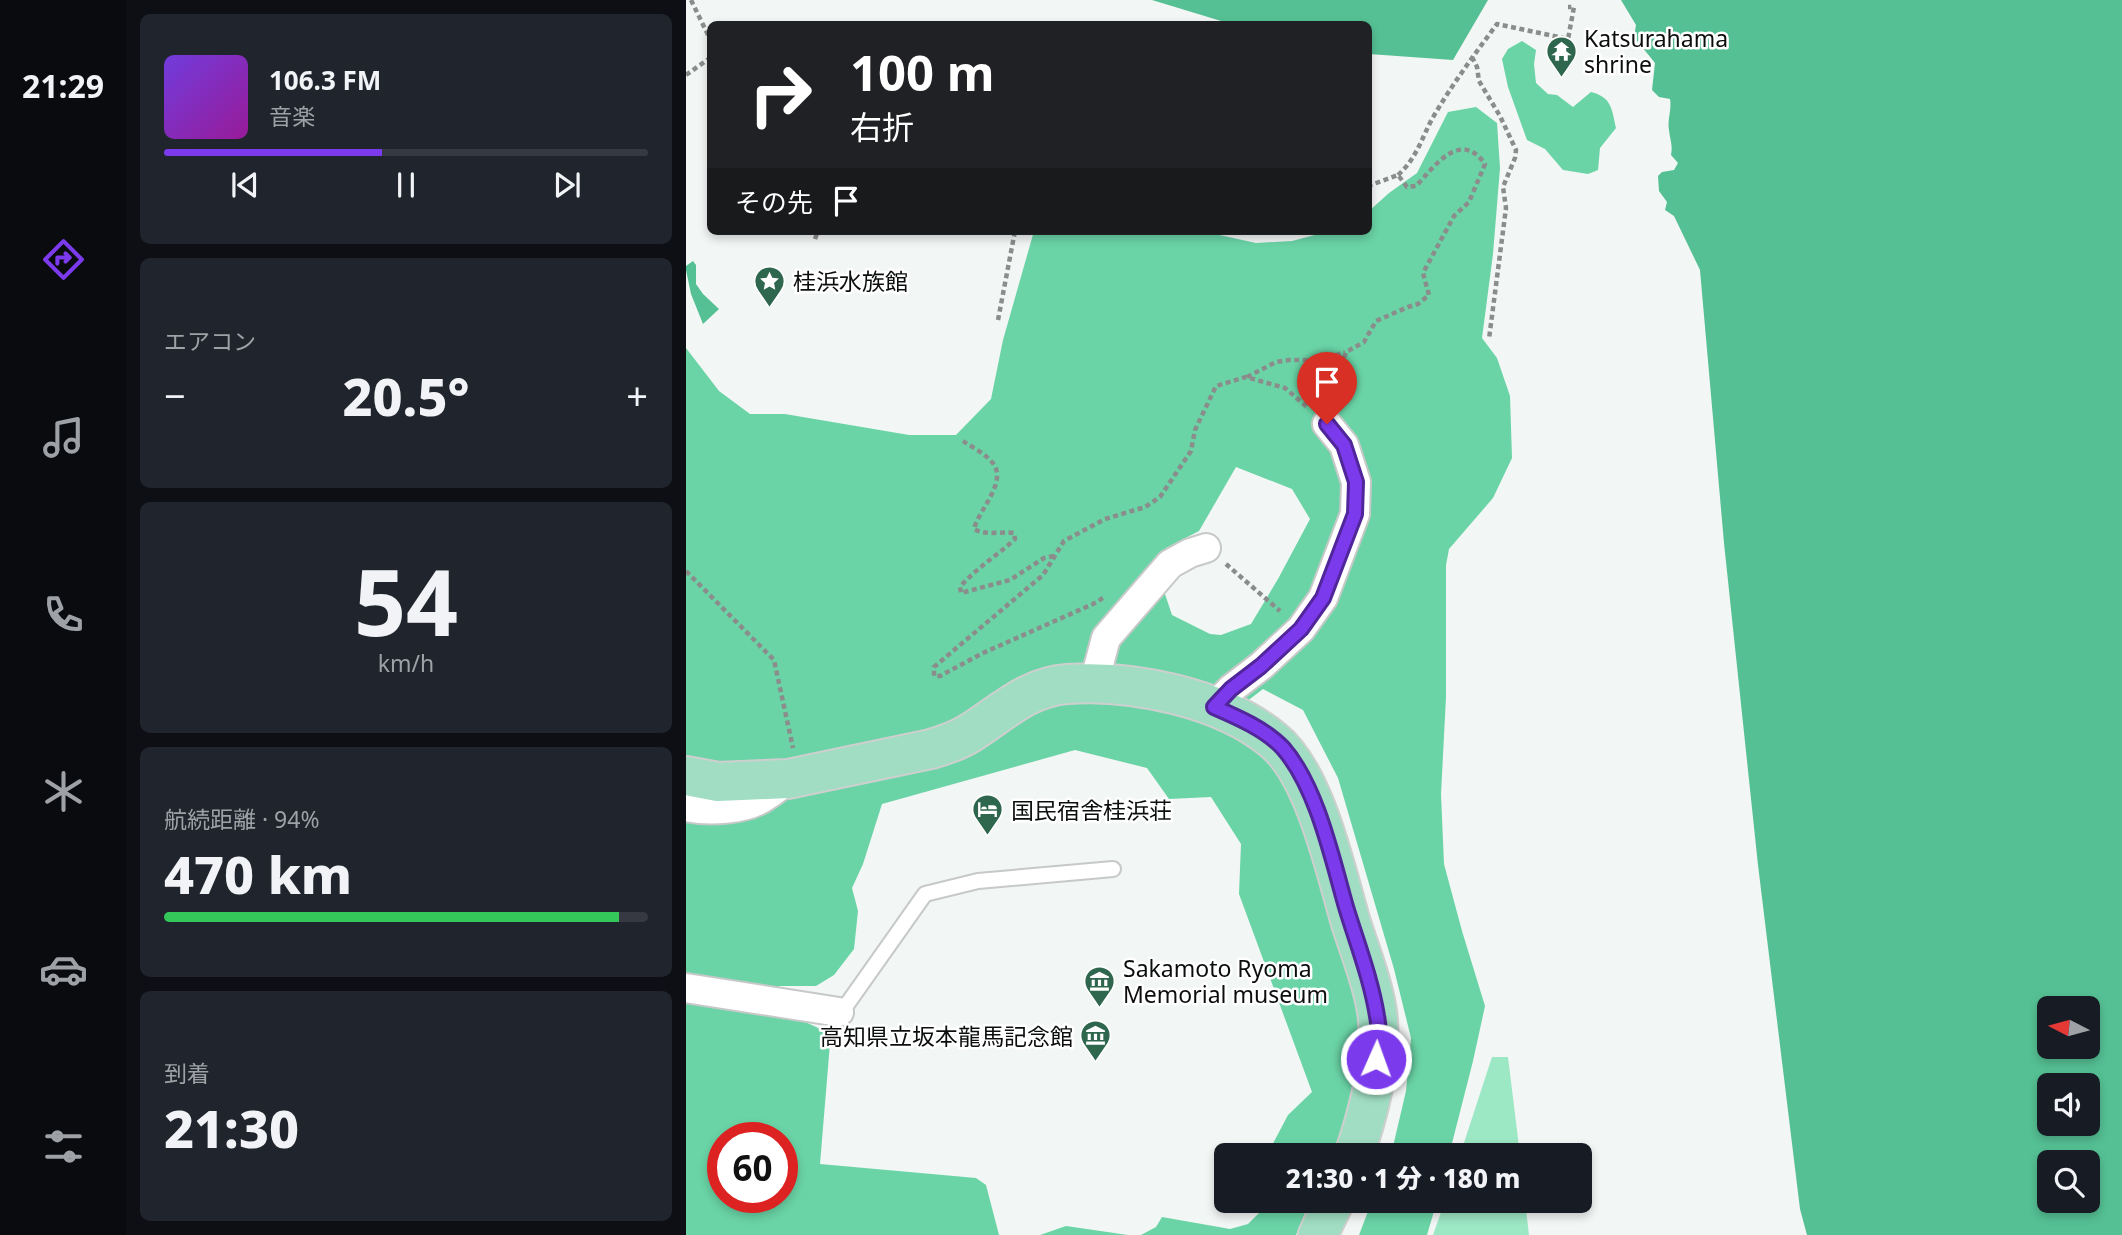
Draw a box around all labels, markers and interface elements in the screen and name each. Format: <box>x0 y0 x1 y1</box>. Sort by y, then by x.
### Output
place label: Katsurahama shrine <box>1584 22 1728 80</box>
temple icon: Katsurahama shrine <box>1544 34 1578 78</box>
text: 100 m <box>850 39 995 105</box>
icon: right <box>735 49 826 140</box>
text: 106.3 FM <box>269 62 381 98</box>
text: 21:29 <box>22 64 104 107</box>
text: 音楽 <box>269 100 315 132</box>
text: 右折 <box>850 105 914 148</box>
icon: previous <box>226 166 264 204</box>
icon: pause <box>387 166 425 204</box>
icon: next <box>548 166 586 204</box>
icon: arrive <box>827 182 865 220</box>
text: その先 <box>735 184 813 220</box>
icon: directions <box>39 235 88 284</box>
place icon: 桂浜水族館 <box>753 264 787 308</box>
place label: 桂浜水族館 <box>793 265 908 297</box>
text: エアコン <box>164 325 256 357</box>
pin <box>1297 352 1357 424</box>
text: 20.5° <box>343 360 469 431</box>
icon: arrive <box>1308 363 1346 401</box>
text: − <box>164 369 186 421</box>
text: + <box>626 369 648 421</box>
icon: music <box>39 413 88 462</box>
text: 54 <box>354 539 458 663</box>
icon: phone <box>39 590 88 639</box>
text: km/h <box>378 647 434 679</box>
icon: climate <box>39 767 88 816</box>
hotel icon: 国民宿舎桂浜荘 <box>971 793 1005 837</box>
place label: 国民宿舎桂浜荘 <box>1011 794 1172 826</box>
text: 航続距離 · 94% <box>164 803 320 835</box>
text: 470 km <box>164 838 352 909</box>
icon: car <box>39 945 88 994</box>
place label: Sakamoto Ryoma Memorial museum <box>1123 952 1328 1010</box>
museum icon: Sakamoto Ryoma Memorial museum <box>1083 964 1117 1008</box>
north arrow <box>2037 996 2100 1059</box>
map controls <box>2037 996 2100 1213</box>
museum icon: 高知県立坂本龍馬記念館 <box>1079 1019 1113 1063</box>
place label: 高知県立坂本龍馬記念館 <box>820 1020 1073 1052</box>
position arrow <box>1339 1022 1413 1096</box>
text: 到着 <box>164 1057 210 1089</box>
button: sound <box>2037 1073 2100 1136</box>
text: 21:30 <box>164 1092 299 1163</box>
icon: filters <box>39 1122 88 1171</box>
speed limit sign: 60 <box>707 1122 798 1213</box>
button: search <box>2037 1150 2100 1213</box>
text: 21:30 · 1 分 · 180 m <box>1286 1160 1520 1196</box>

